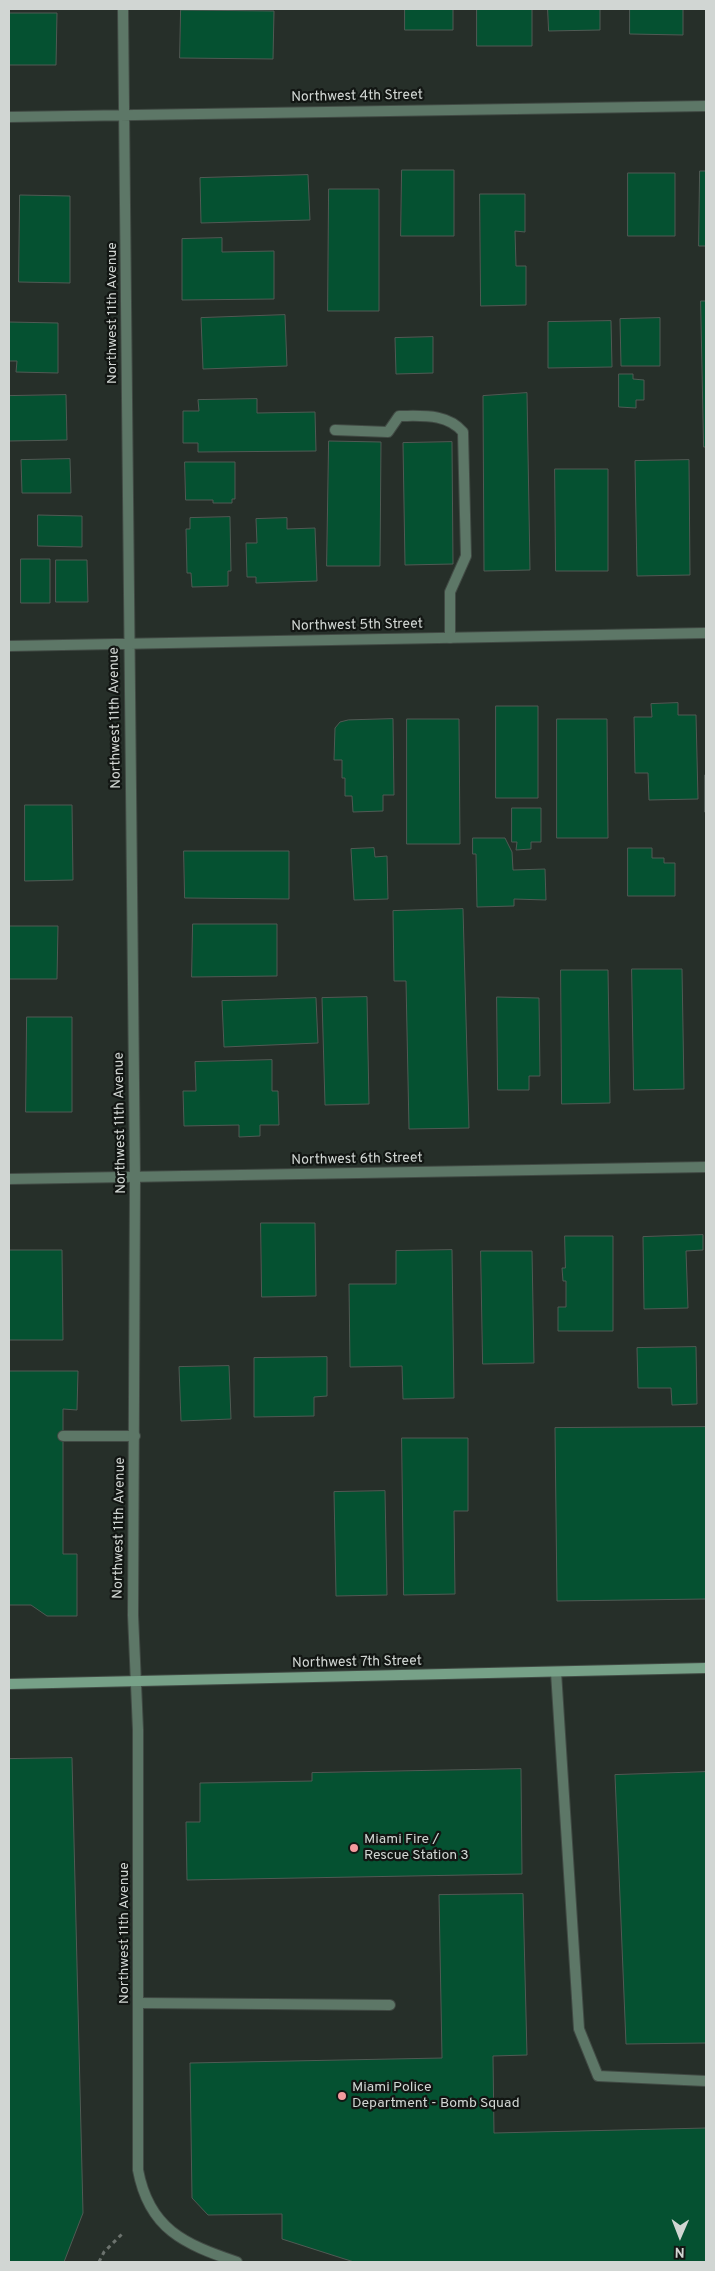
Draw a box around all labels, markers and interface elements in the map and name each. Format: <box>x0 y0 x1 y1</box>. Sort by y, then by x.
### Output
street label: Northwest 4th Street <box>291 87 423 107</box>
street label: Northwest 11th Avenue <box>105 242 121 384</box>
street label: Northwest 5th Street <box>291 616 423 636</box>
street label: Northwest 11th Avenue <box>106 647 126 789</box>
street label: Northwest 11th Avenue <box>111 1052 131 1194</box>
street label: Northwest 6th Street <box>291 1150 423 1170</box>
street label: Northwest 11th Avenue <box>110 1457 130 1599</box>
street label: Northwest 7th Street <box>292 1653 422 1673</box>
place label: Miami Fire / Rescue Station 3 <box>364 1832 469 1864</box>
marker: Miami Fire / Rescue Station 3 <box>348 1842 360 1854</box>
street label: Northwest 11th Avenue <box>117 1862 133 2004</box>
place label: Miami Police Department - Bomb Squad <box>352 2080 519 2112</box>
marker: Miami Police Department - Bomb Squad <box>336 2090 348 2102</box>
north arrow <box>655 2211 705 2261</box>
text: N <box>675 2243 685 2260</box>

